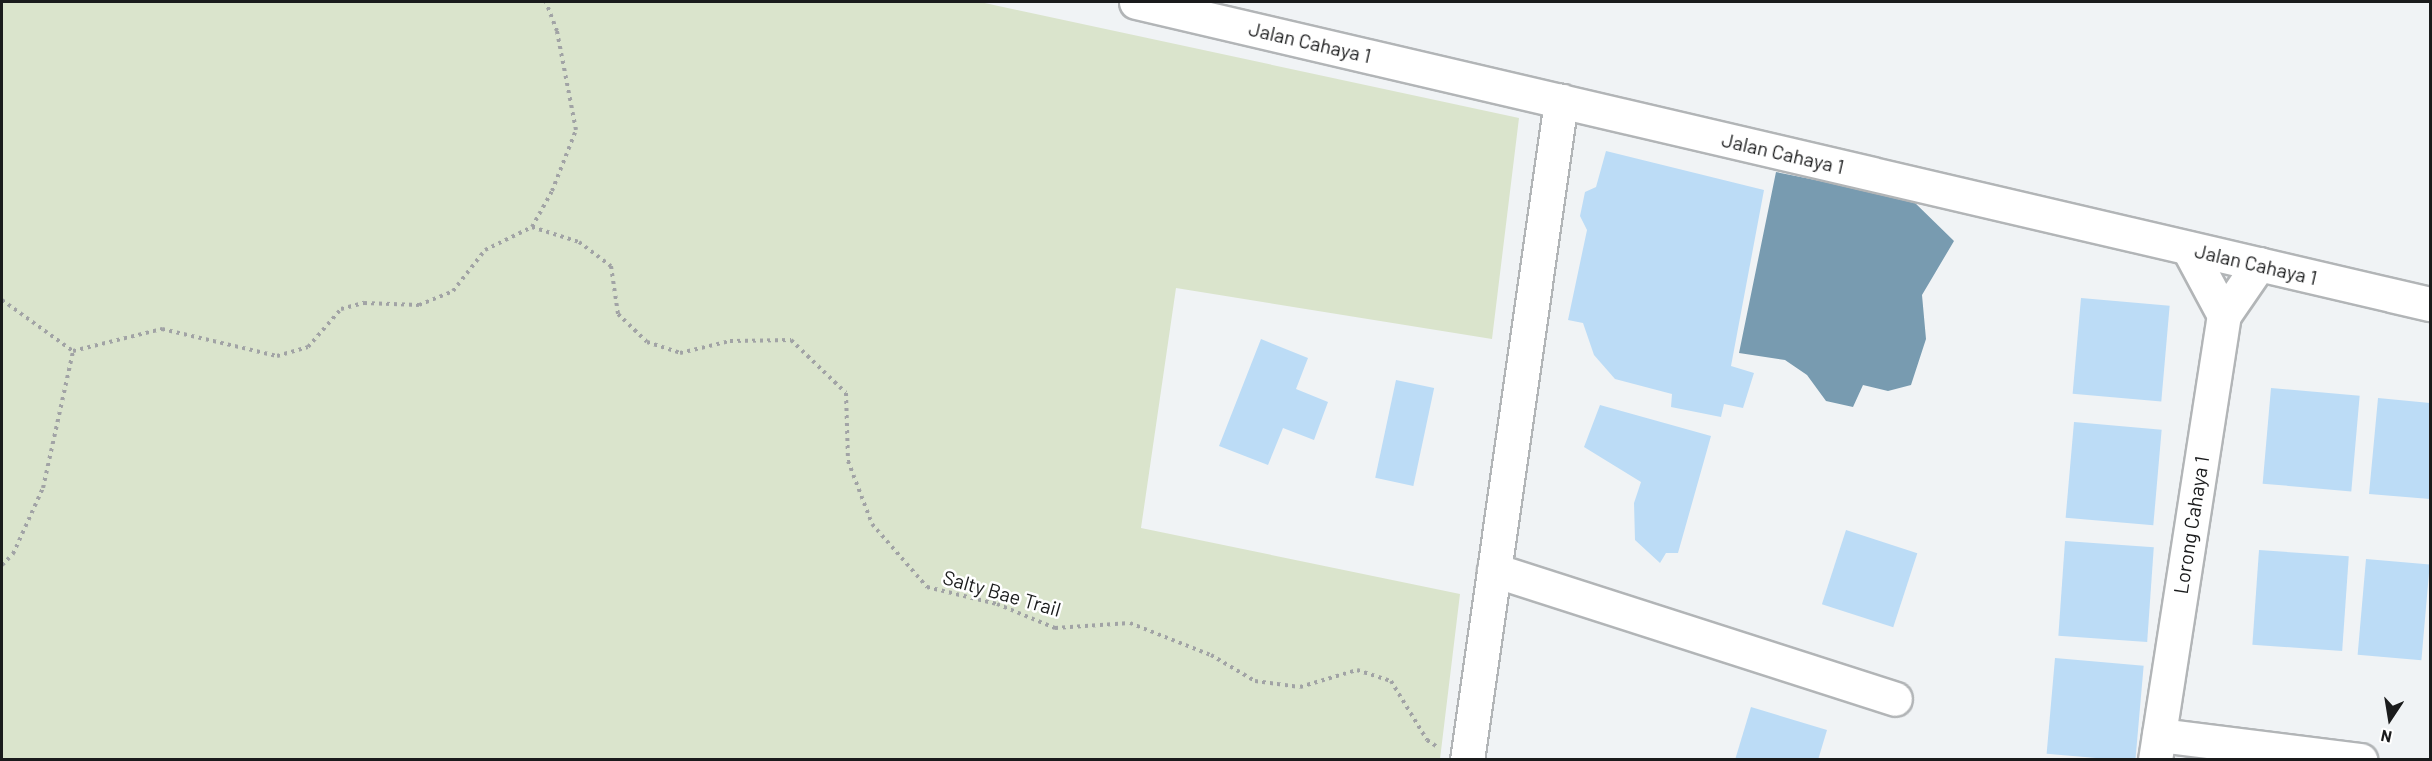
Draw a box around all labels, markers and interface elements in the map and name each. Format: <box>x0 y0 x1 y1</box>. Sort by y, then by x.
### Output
street label: Jalan Cahaya 1 <box>1247 16 1373 68</box>
street label: Jalan Cahaya 1 <box>1720 127 1846 179</box>
street label: Jalan Cahaya 1 <box>2193 238 2319 290</box>
street label: Lorong Cahaya 1 <box>2168 454 2214 596</box>
street label: Salty Bae Trail <box>940 565 1064 621</box>
north arrow <box>2360 689 2420 749</box>
text: N <box>2379 727 2393 747</box>

